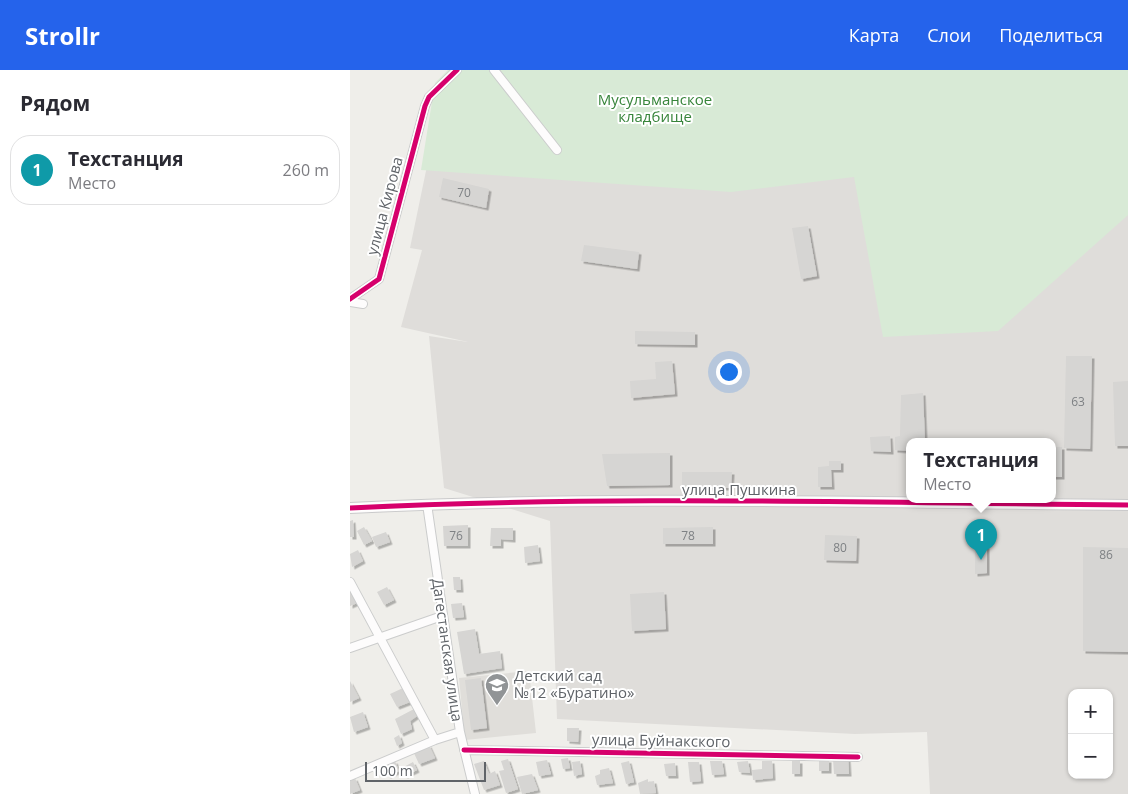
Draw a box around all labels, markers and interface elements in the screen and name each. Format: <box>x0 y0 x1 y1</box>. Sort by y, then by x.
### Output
text: Strollr <box>25 19 100 52</box>
text: Карта <box>849 23 899 47</box>
text: Слои <box>927 23 971 47</box>
text: Поделиться <box>999 23 1103 47</box>
text: Рядом <box>20 89 90 117</box>
park label: Мусульманское кладбище <box>598 89 712 126</box>
text: Техстанция <box>68 146 184 172</box>
street label: улица Кирова <box>361 154 407 257</box>
text: 1 <box>32 159 42 181</box>
text: 260 m <box>283 159 329 181</box>
text: Место <box>68 172 116 194</box>
house number: 70 <box>457 184 471 201</box>
your location <box>716 359 742 385</box>
house number: 63 <box>1071 393 1085 410</box>
popup <box>906 438 1056 503</box>
text: Техстанция <box>923 447 1039 473</box>
text: Место <box>923 473 971 495</box>
street label: улица Пушкина <box>682 479 796 499</box>
pin: 1 <box>965 519 997 560</box>
house number: 76 <box>449 527 463 544</box>
house number: 78 <box>681 527 695 544</box>
house number: 80 <box>833 539 847 556</box>
house number: 86 <box>1099 546 1113 563</box>
street label: Дагестанская улица <box>428 577 468 723</box>
place label: Детский сад №12 «Буратино» <box>514 665 635 702</box>
school or university icon: Детский сад №12 «Буратино» <box>484 672 510 706</box>
map controls <box>1068 689 1113 779</box>
button: + <box>1068 689 1113 734</box>
street label: улица Буйнакского <box>592 729 730 751</box>
button: − <box>1068 734 1113 779</box>
scale bar <box>365 759 486 782</box>
text: 100 m <box>372 761 413 780</box>

